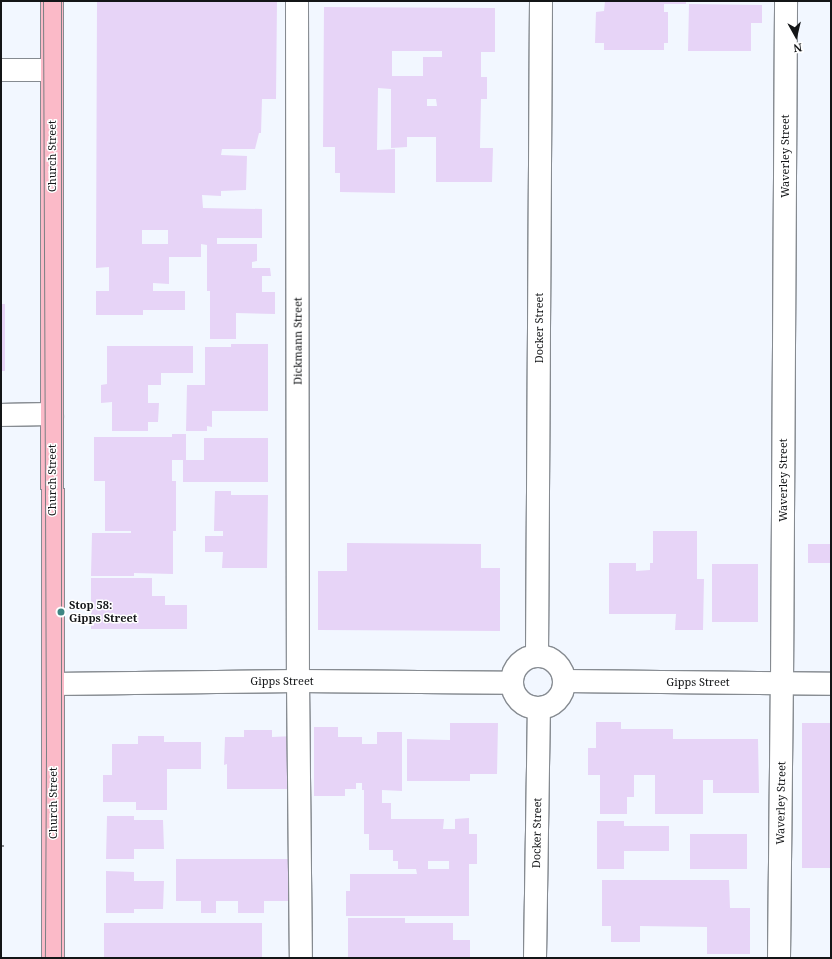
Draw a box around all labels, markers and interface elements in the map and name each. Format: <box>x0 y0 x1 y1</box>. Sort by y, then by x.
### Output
north arrow <box>776 16 816 56</box>
text: N <box>792 40 803 56</box>
street label: Waverley Street <box>778 114 792 198</box>
street label: Church Street <box>45 120 59 192</box>
street label: Docker Street <box>532 293 546 363</box>
street label: Dickmann Street <box>291 297 305 385</box>
street label: Waverley Street <box>776 438 790 522</box>
street label: Church Street <box>45 444 59 516</box>
place label: Stop 58: Gipps Street <box>69 599 137 625</box>
marker: Stop 58: Gipps Street <box>56 607 66 617</box>
street label: Gipps Street <box>250 674 314 688</box>
street label: Gipps Street <box>666 675 730 689</box>
street label: Waverley Street <box>774 761 788 845</box>
street label: Church Street <box>46 767 60 839</box>
street label: Docker Street <box>530 798 544 868</box>

